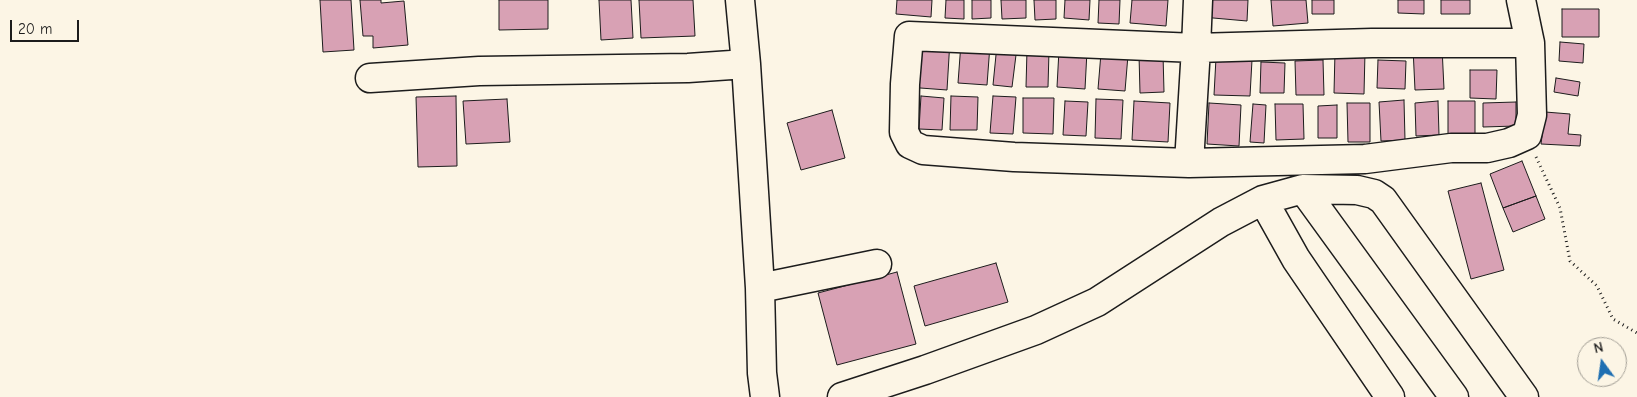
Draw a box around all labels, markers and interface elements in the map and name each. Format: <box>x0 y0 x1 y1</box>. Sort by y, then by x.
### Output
scale bar <box>12 10 81 42</box>
text: 20 m <box>18 20 52 38</box>
north arrow <box>1577 337 1627 387</box>
text: N <box>1592 339 1605 357</box>

